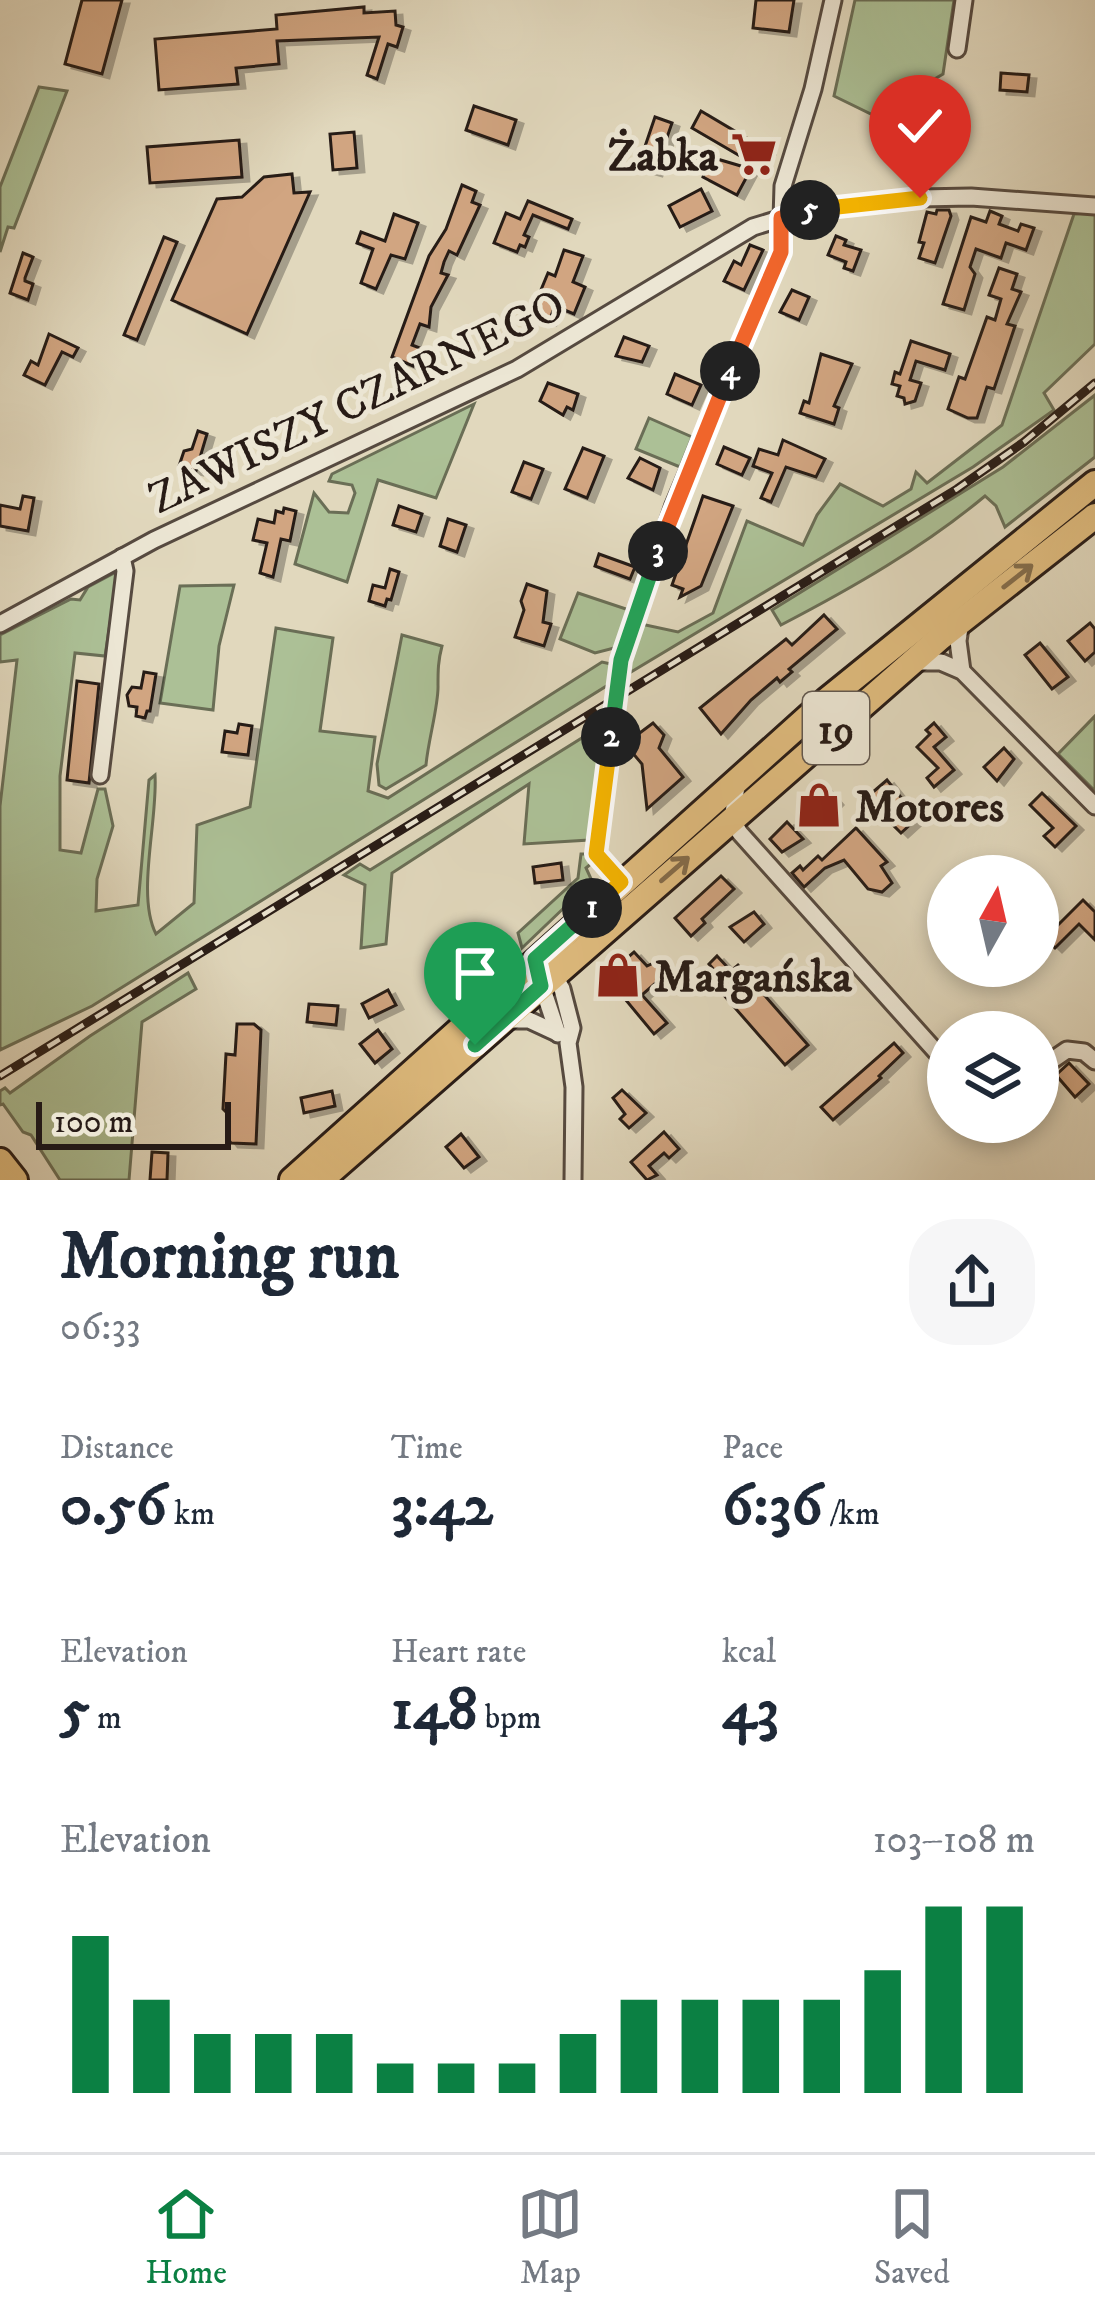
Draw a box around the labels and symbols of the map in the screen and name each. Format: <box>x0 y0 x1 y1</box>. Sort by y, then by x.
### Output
pin <box>869 75 971 198</box>
place label: Żabka <box>608 128 719 185</box>
supermarket icon: Żabka <box>729 129 779 179</box>
pin: 5 <box>780 180 840 240</box>
street label: ZAWISZY CZARNEGO <box>140 278 575 528</box>
pin: 4 <box>700 341 760 401</box>
pin: 3 <box>628 521 688 581</box>
one-way arrow <box>1002 563 1034 590</box>
road number: 19 <box>803 692 869 764</box>
pin: 2 <box>581 707 641 767</box>
shop icon: Motores <box>794 780 844 830</box>
place label: Motores <box>855 780 1004 836</box>
north arrow <box>927 855 1059 987</box>
one-way arrow <box>659 856 690 883</box>
pin: 1 <box>562 878 622 938</box>
pin <box>424 922 526 1045</box>
shop icon: Margańska <box>593 950 643 1000</box>
place label: Margańska <box>654 950 853 1006</box>
scale bar <box>36 1096 231 1149</box>

